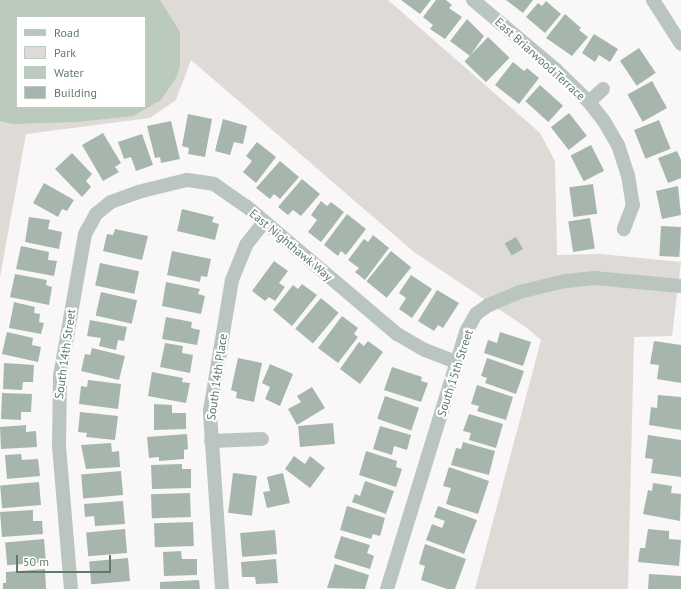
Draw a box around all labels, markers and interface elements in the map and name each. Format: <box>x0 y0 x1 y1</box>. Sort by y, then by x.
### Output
street label: East Briarwood Terrace <box>492 15 588 103</box>
legend <box>16 16 146 108</box>
text: Road <box>54 25 79 40</box>
text: Park <box>54 45 76 60</box>
text: Water <box>54 65 84 80</box>
text: Building <box>54 85 97 100</box>
street label: East Nighthawk Way <box>246 206 336 284</box>
street label: South 14th Street <box>52 308 78 400</box>
street label: South 15th Street <box>434 328 476 418</box>
street label: South 14th Place <box>204 333 230 421</box>
scale bar <box>18 547 113 573</box>
text: 50 m <box>23 554 49 569</box>

